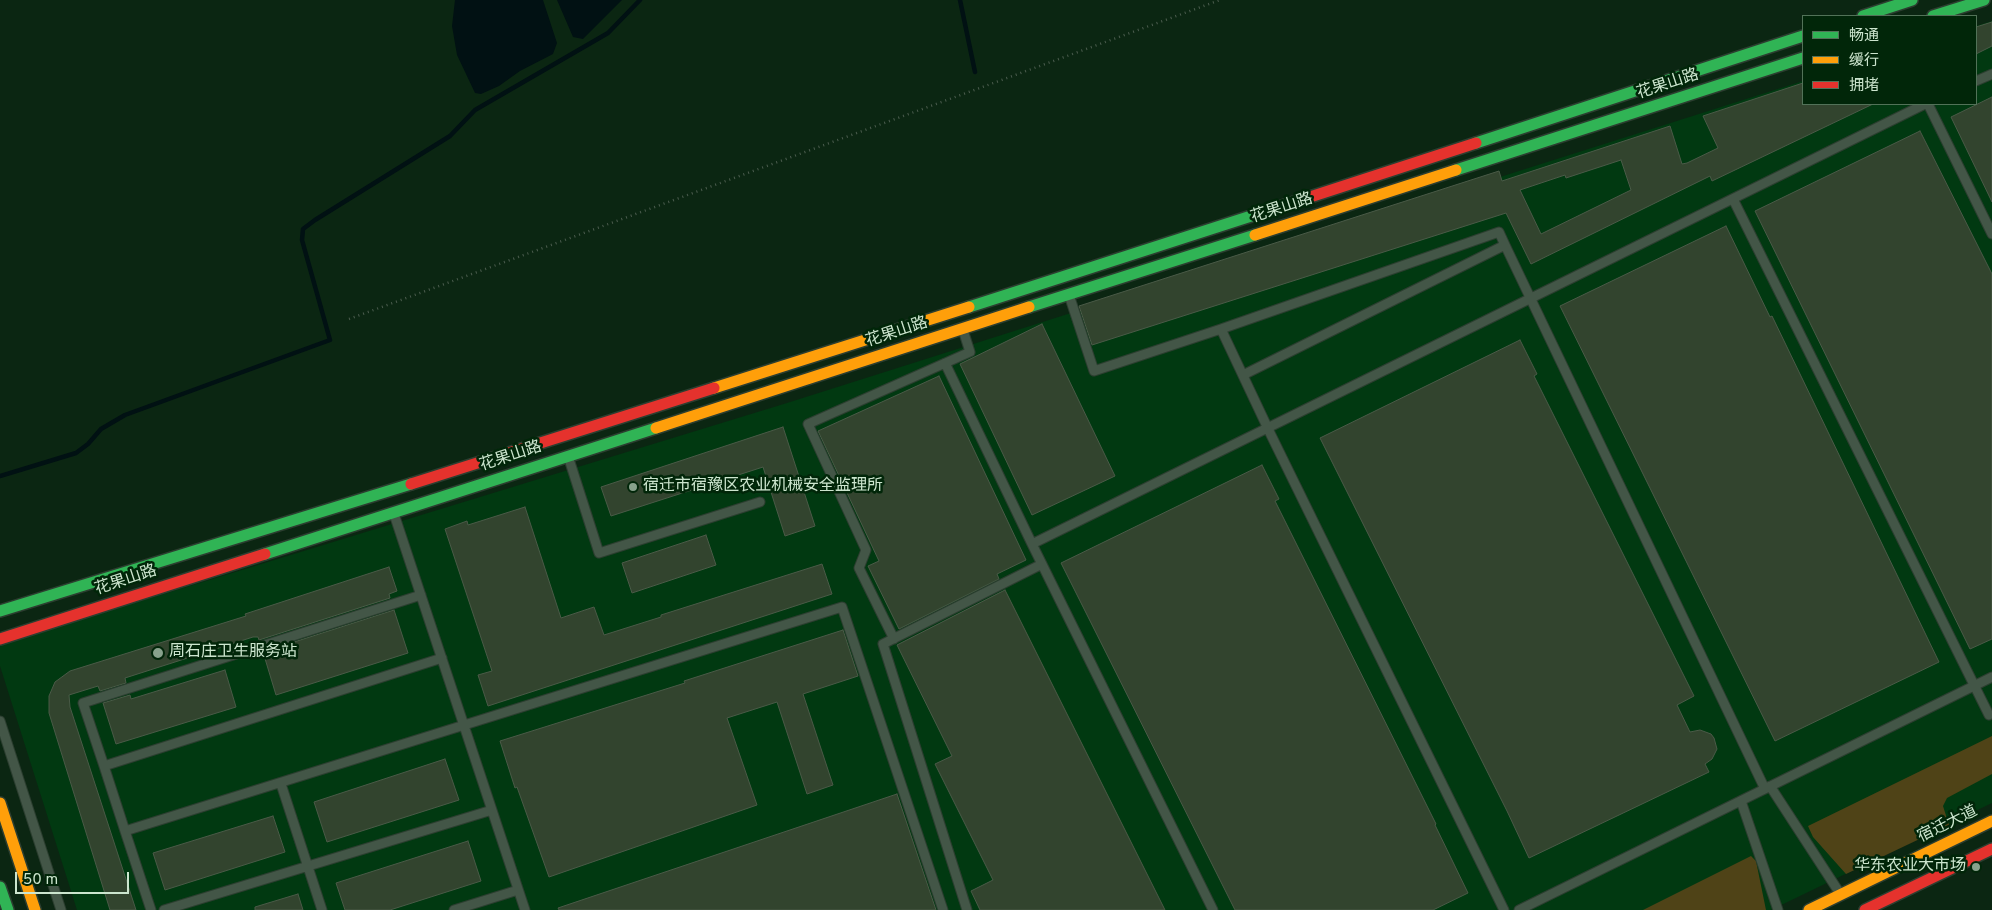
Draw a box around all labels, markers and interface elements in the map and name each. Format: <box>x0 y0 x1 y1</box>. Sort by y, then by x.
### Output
legend <box>1802 15 1977 105</box>
text: 畅通 <box>1849 27 1879 46</box>
text: 缓行 <box>1849 52 1879 71</box>
street label: 花果山路 <box>1635 66 1701 104</box>
text: 拥堵 <box>1849 77 1879 96</box>
street label: 花果山路 <box>1249 190 1315 228</box>
street label: 花果山路 <box>864 314 930 352</box>
street label: 花果山路 <box>478 438 544 476</box>
place label: 宿迁市宿豫区农业机械安全监理所 <box>643 477 883 497</box>
marker: 宿迁市宿豫区农业机械安全监理所 <box>627 481 639 493</box>
street label: 花果山路 <box>93 562 159 600</box>
place label: 周石庄卫生服务站 <box>169 643 297 663</box>
marker: 周石庄卫生服务站 <box>151 646 165 660</box>
street label: 宿迁大道 <box>1915 802 1981 848</box>
place label: 华东农业大市场 <box>1854 857 1966 877</box>
marker: 华东农业大市场 <box>1970 861 1982 873</box>
scale bar <box>18 862 131 894</box>
text: 50 m <box>23 871 58 890</box>

